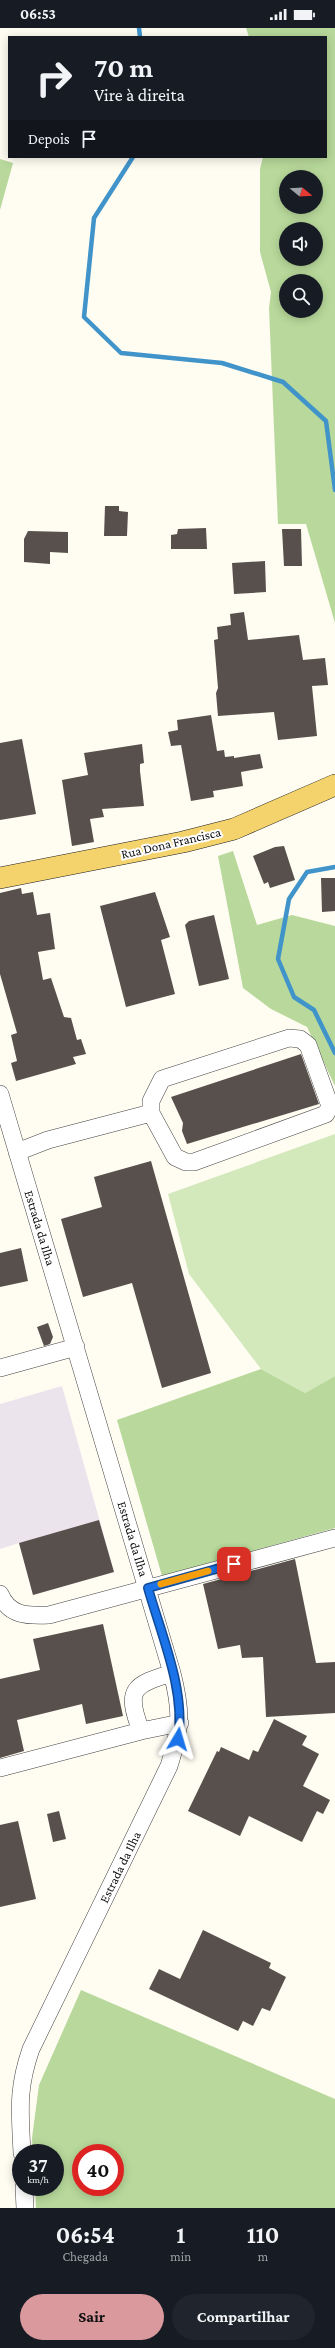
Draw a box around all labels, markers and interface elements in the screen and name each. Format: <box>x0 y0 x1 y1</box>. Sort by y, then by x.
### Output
text: 06:53 <box>20 6 56 22</box>
icon: right <box>28 52 80 104</box>
text: 70 m <box>94 52 153 83</box>
text: Vire à direita <box>94 85 185 105</box>
icon: arrive <box>78 128 100 150</box>
text: Depois <box>28 131 70 147</box>
north arrow <box>279 170 323 214</box>
map controls <box>279 170 323 318</box>
button: sound <box>279 222 323 266</box>
button: search <box>279 274 323 318</box>
street label: Rua Dona Francisca <box>120 824 222 862</box>
street label: Estrada da Ilha <box>21 1189 59 1267</box>
street label: Estrada da Ilha <box>114 1500 152 1578</box>
pin <box>217 1547 251 1581</box>
icon: arrive <box>223 1553 245 1575</box>
position arrow <box>157 1718 199 1760</box>
street label: Estrada da Ilha <box>96 1829 144 1905</box>
speed limit sign: 40 <box>72 2144 124 2196</box>
text: 37 <box>28 2154 48 2176</box>
text: km/h <box>27 2174 49 2185</box>
text: 06:54 <box>56 2221 115 2248</box>
text: 1 <box>176 2221 185 2248</box>
text: 110 <box>247 2221 279 2248</box>
text: Chegada <box>62 2249 108 2264</box>
text: min <box>170 2249 191 2264</box>
text: m <box>258 2249 268 2264</box>
button: Sair <box>20 2294 164 2340</box>
button: Compartilhar <box>172 2294 315 2340</box>

